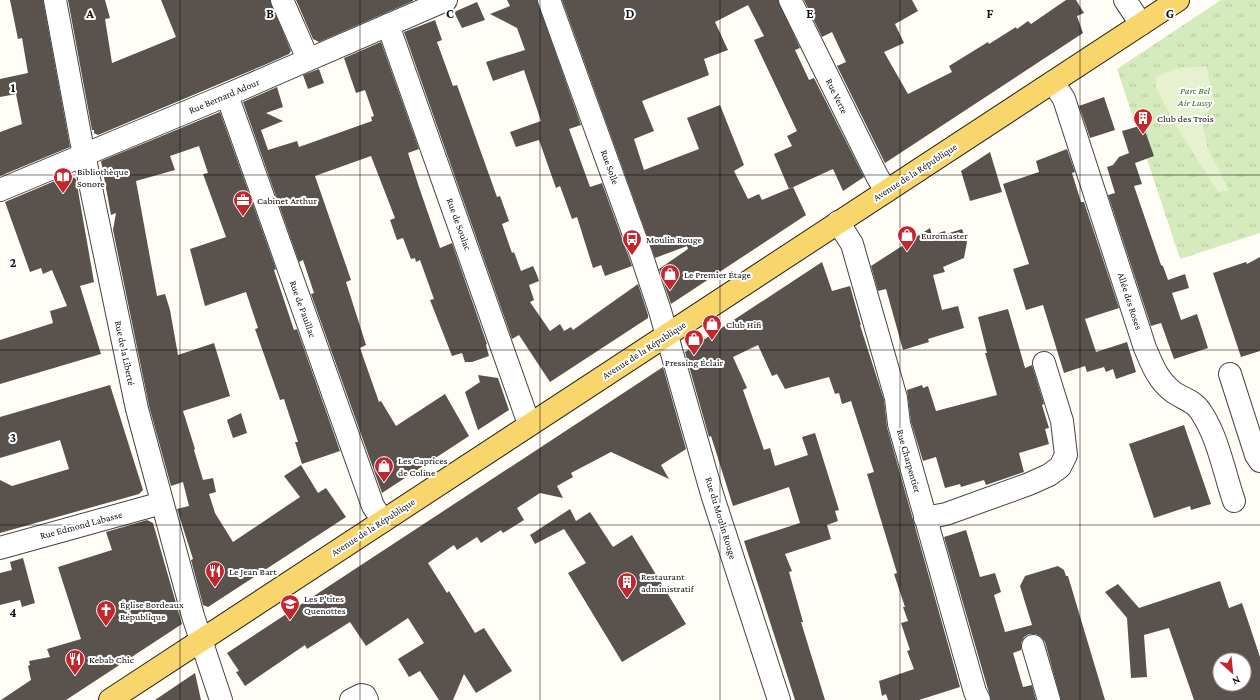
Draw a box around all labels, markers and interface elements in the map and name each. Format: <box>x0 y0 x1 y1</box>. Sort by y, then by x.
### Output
text: A <box>85 6 94 21</box>
text: B <box>266 6 274 21</box>
text: C <box>446 6 454 21</box>
text: D <box>626 6 635 21</box>
text: E <box>806 6 814 21</box>
text: F <box>987 6 994 21</box>
text: G <box>1166 6 1174 21</box>
street label: Rue Bernard Adour <box>187 76 261 116</box>
street label: Rue Verte <box>824 77 851 116</box>
text: 1 <box>11 80 16 95</box>
park label: Parc Bel Air Lussy <box>1177 85 1212 108</box>
building icon: Club des Trois <box>1132 107 1154 135</box>
place label: Club des Trois <box>1157 113 1214 124</box>
street label: Avenue de la République <box>871 140 959 203</box>
street label: Rue Solle <box>599 148 622 186</box>
library icon: Bibliothèque Sonore <box>52 166 74 194</box>
place label: Bibliothèque Sonore <box>77 166 129 189</box>
office icon: Cabinet Arthur <box>232 189 254 217</box>
place label: Cabinet Arthur <box>257 195 317 206</box>
street label: Rue de Soulac <box>444 196 474 252</box>
shop icon: Euromaster <box>896 224 918 252</box>
bus stop icon: Moulin Rouge <box>621 228 643 256</box>
place label: Euromaster <box>921 230 968 241</box>
place label: Moulin Rouge <box>646 234 703 245</box>
text: 2 <box>10 255 17 270</box>
shop icon: Le Premier Étage <box>659 263 681 291</box>
place label: Le Premier Étage <box>684 269 752 280</box>
street label: Allée des Roses <box>1116 271 1144 331</box>
street label: Rue de Pauillac <box>288 279 319 340</box>
shop icon: Club Hifi <box>701 313 723 341</box>
street label: Avenue de la République <box>600 318 688 381</box>
place label: Club Hifi <box>726 319 762 330</box>
street label: Rue de la Liberté <box>113 320 137 387</box>
shop icon: Pressing Éclair <box>683 328 705 356</box>
place label: Pressing Éclair <box>665 357 724 368</box>
street label: Rue Charpentier <box>895 428 923 494</box>
text: 3 <box>10 430 16 445</box>
shop icon: Les Caprices de Coline <box>373 455 395 483</box>
place label: Les Caprices de Coline <box>398 455 448 478</box>
street label: Rue du Moulin Rouge <box>703 476 739 561</box>
street label: Avenue de la République <box>329 495 417 558</box>
street label: Rue Edmond Labasse <box>39 509 124 541</box>
restaurant icon: Le Jean Bart <box>204 560 226 588</box>
place label: Le Jean Bart <box>229 566 277 577</box>
building icon: Restaurant administratif <box>616 571 638 599</box>
place label: Restaurant administratif <box>641 571 695 594</box>
school or university icon: Les P'tites Quenottes <box>279 593 301 621</box>
place label: Les P'tites Quenottes <box>304 593 346 616</box>
church icon: Église Bordeaux République <box>95 599 117 627</box>
place label: Église Bordeaux République <box>120 599 184 622</box>
text: 4 <box>9 605 17 620</box>
restaurant icon: Kebab Chic <box>64 648 86 676</box>
north arrow <box>1212 652 1252 692</box>
place label: Kebab Chic <box>89 654 135 665</box>
text: N <box>1230 674 1243 688</box>

